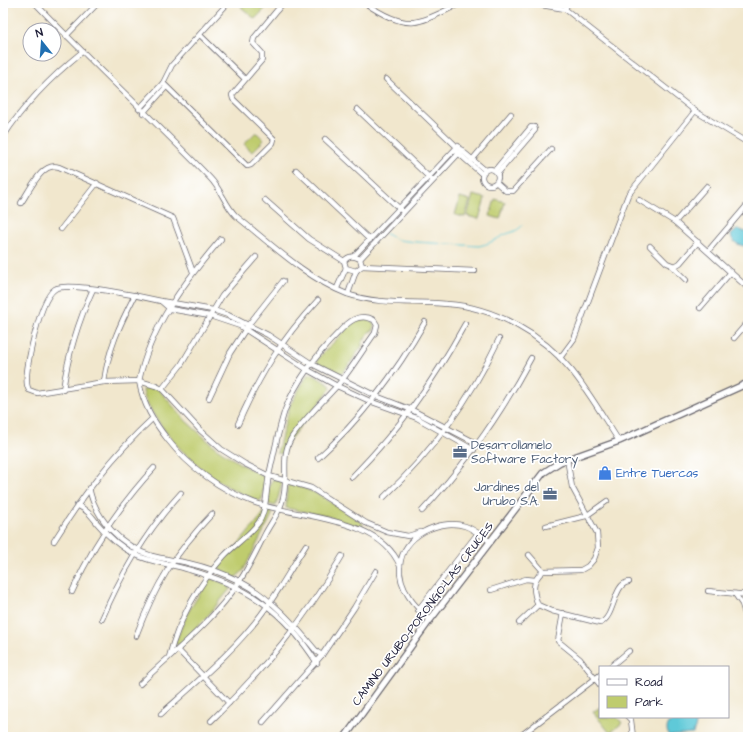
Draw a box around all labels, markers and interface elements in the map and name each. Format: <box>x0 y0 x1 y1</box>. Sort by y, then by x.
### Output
north arrow <box>22 22 62 62</box>
text: N <box>34 25 45 41</box>
place label: Desarrollamelo Software Factory <box>471 437 578 469</box>
office icon: Desarrollamelo Software Factory <box>452 444 468 460</box>
shop icon: Entre Tuercas <box>597 465 613 481</box>
place label: Entre Tuercas <box>616 465 698 482</box>
place label: Jardines del Urubo S.A. <box>474 479 539 510</box>
office icon: Jardines del Urubo S.A. <box>542 486 558 502</box>
street label: CAMINO URUBO-PORONGO-LAS CRUCES <box>348 518 498 709</box>
legend <box>599 666 729 718</box>
text: Road <box>635 674 663 691</box>
text: Park <box>635 694 663 711</box>

